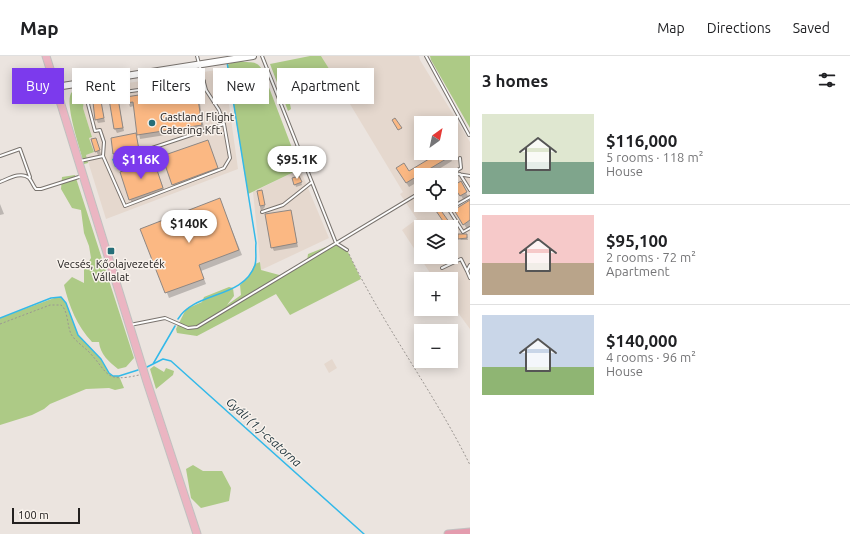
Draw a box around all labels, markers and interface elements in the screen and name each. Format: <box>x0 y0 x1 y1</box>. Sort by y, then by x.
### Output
text: Map <box>20 17 59 39</box>
text: Map <box>657 20 685 36</box>
text: Directions <box>707 20 771 36</box>
text: Saved <box>793 20 830 36</box>
chip: Buy <box>12 68 64 104</box>
chip: Rent <box>72 68 130 104</box>
chip: Filters <box>138 68 205 104</box>
chip: New <box>213 68 269 104</box>
chip: Apartment <box>277 68 374 104</box>
icon: filters <box>816 69 838 91</box>
text: 3 homes <box>482 71 548 90</box>
place label: Gastland Flight Catering Kft. <box>160 111 235 136</box>
north arrow <box>414 116 458 160</box>
map controls <box>414 116 458 368</box>
marker: Gastland Flight Catering Kft. <box>147 118 157 128</box>
icon: home <box>514 130 562 178</box>
text: $116,000 <box>606 131 677 150</box>
pin: $116K <box>113 146 169 180</box>
pin: $95.1K <box>264 146 330 180</box>
text: 5 rooms · 118 m² <box>606 150 703 164</box>
text: $116K <box>122 152 160 166</box>
text: $95.1K <box>276 152 318 166</box>
text: House <box>606 164 643 178</box>
button: locate <box>414 168 458 212</box>
pin: $140K <box>161 210 217 244</box>
text: $140K <box>170 216 208 230</box>
button: layers <box>414 220 458 264</box>
icon: home <box>514 231 562 279</box>
text: $95,100 <box>606 231 668 250</box>
marker: Vecsés, Kőolajvezeték Vállalat <box>106 246 116 256</box>
text: 2 rooms · 72 m² <box>606 250 696 264</box>
place label: Vecsés, Kőolajvezeték Vállalat <box>57 258 165 283</box>
text: Apartment <box>606 264 670 278</box>
button: + <box>414 272 458 316</box>
button: − <box>414 324 458 368</box>
icon: home <box>514 331 562 379</box>
text: $140,000 <box>606 331 677 350</box>
text: 4 rooms · 96 m² <box>606 350 696 364</box>
text: House <box>606 364 643 378</box>
water label: Gyáli (1.)-csatorna <box>223 395 305 470</box>
scale bar <box>12 506 80 525</box>
text: 100 m <box>18 509 49 521</box>

